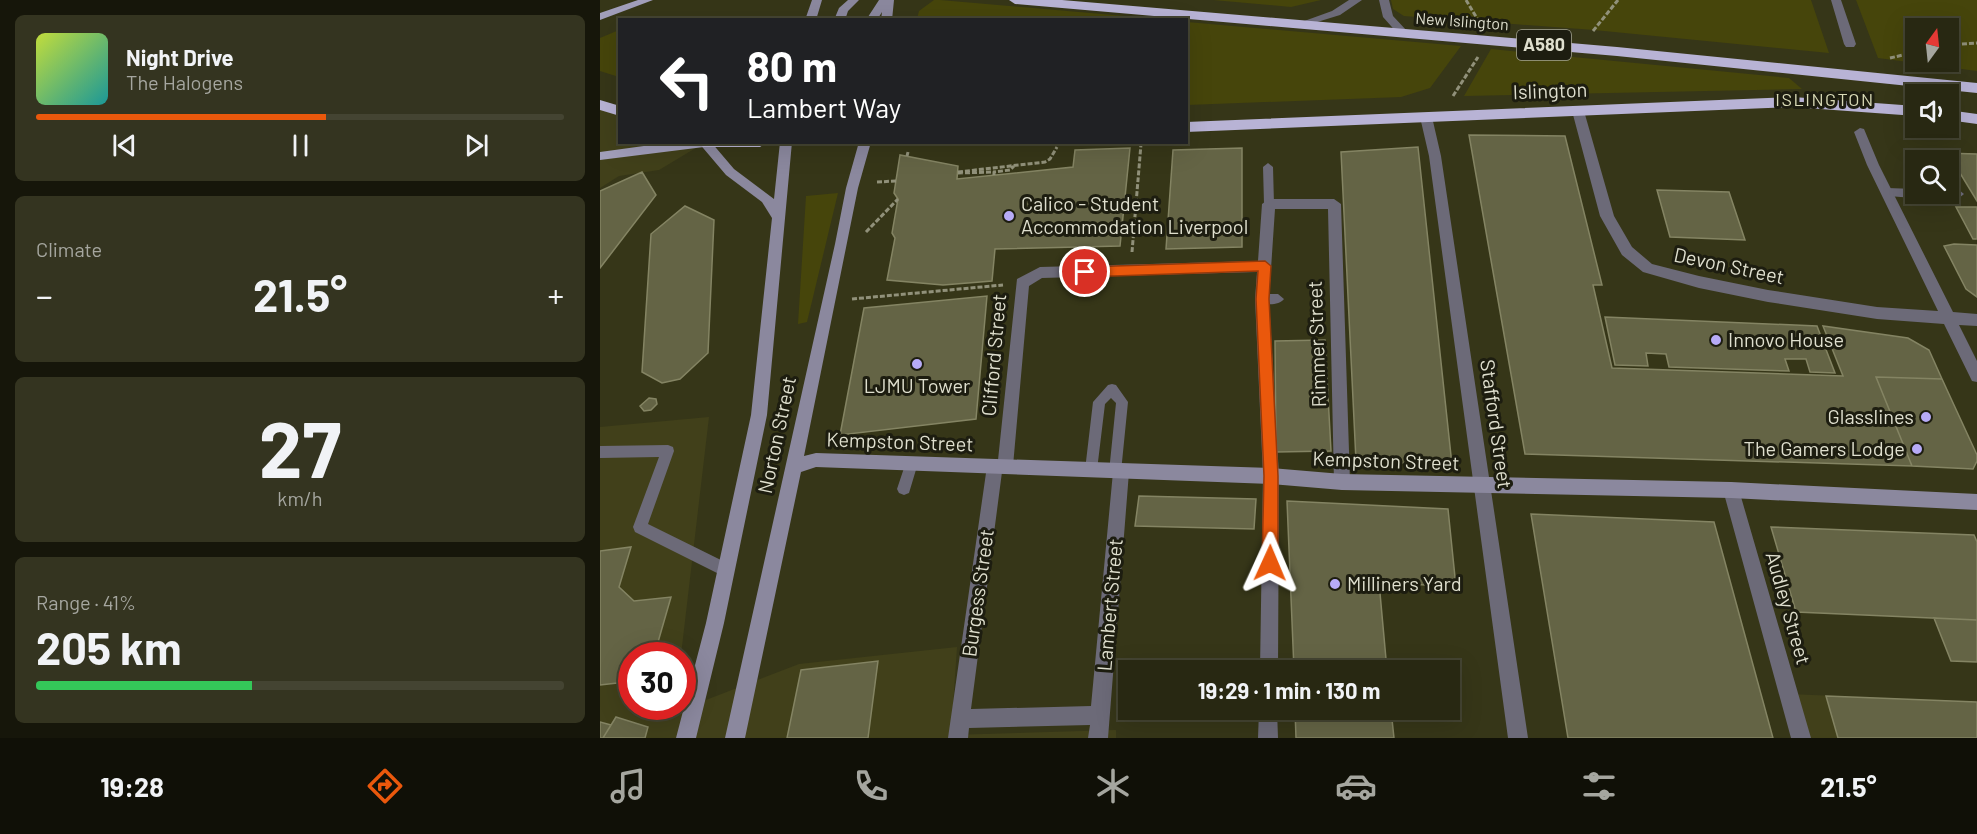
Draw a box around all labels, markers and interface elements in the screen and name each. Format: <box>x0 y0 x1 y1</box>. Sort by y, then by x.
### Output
street label: New Islington <box>1415 8 1509 33</box>
north arrow <box>1905 18 1959 72</box>
map controls <box>1905 18 1959 204</box>
road number: A580 <box>1517 30 1571 60</box>
text: 80 m <box>747 40 837 90</box>
icon: left <box>648 42 726 120</box>
text: Night Drive <box>126 44 234 70</box>
text: The Halogens <box>126 70 243 94</box>
street label: Islington <box>1512 77 1588 103</box>
button: sound <box>1905 84 1959 138</box>
district label: ISLINGTON <box>1775 88 1875 110</box>
text: Lambert Way <box>747 91 901 123</box>
icon: previous <box>108 129 141 162</box>
icon: pause <box>284 129 317 162</box>
icon: next <box>460 129 493 162</box>
button: search <box>1905 150 1959 204</box>
place label: Calico - Student Accommodation Liverpool <box>1021 191 1248 238</box>
marker: Calico - Student Accommodation Liverpool <box>1002 209 1016 223</box>
text: Climate <box>36 237 102 261</box>
street label: Devon Street <box>1672 242 1787 288</box>
pin <box>1059 246 1110 297</box>
icon: arrive <box>1068 255 1101 288</box>
text: 21.5° <box>253 267 347 321</box>
text: − <box>36 275 53 315</box>
text: + <box>548 275 564 315</box>
street label: Rimmer Street <box>1302 280 1330 408</box>
street label: Clifford Street <box>976 293 1010 417</box>
place label: Innovo House <box>1728 327 1844 351</box>
marker: Innovo House <box>1709 333 1723 347</box>
marker: LJMU Tower <box>910 357 924 371</box>
street label: Stafford Street <box>1476 358 1518 490</box>
place label: LJMU Tower <box>864 373 970 397</box>
street label: Norton Street <box>752 374 800 496</box>
text: 27 <box>259 400 341 494</box>
place label: Glasslines <box>1828 404 1914 428</box>
marker: Glasslines <box>1919 410 1933 424</box>
street label: Kempston Street <box>826 426 974 456</box>
place label: The Gamers Lodge <box>1744 436 1905 460</box>
marker: The Gamers Lodge <box>1910 442 1924 456</box>
street label: Kempston Street <box>1312 445 1460 475</box>
text: km/h <box>277 486 323 510</box>
street label: Burgess Street <box>956 527 998 658</box>
position arrow <box>1238 531 1302 595</box>
street label: Lambert Street <box>1091 538 1127 672</box>
street label: Audley Street <box>1761 548 1817 667</box>
place label: Milliners Yard <box>1347 571 1462 595</box>
marker: Milliners Yard <box>1328 577 1342 591</box>
text: Range · 41% <box>36 590 136 614</box>
text: 205 km <box>36 620 182 674</box>
speed limit sign: 30 <box>618 642 696 720</box>
text: 19:29 · 1 min · 130 m <box>1198 677 1380 703</box>
icon: directions <box>364 765 406 807</box>
icon: music <box>607 765 649 807</box>
icon: phone <box>850 765 892 807</box>
icon: climate <box>1092 765 1134 807</box>
icon: car <box>1335 765 1377 807</box>
icon: filters <box>1578 765 1620 807</box>
text: 19:28 <box>100 770 164 802</box>
text: 21.5° <box>1820 770 1877 802</box>

